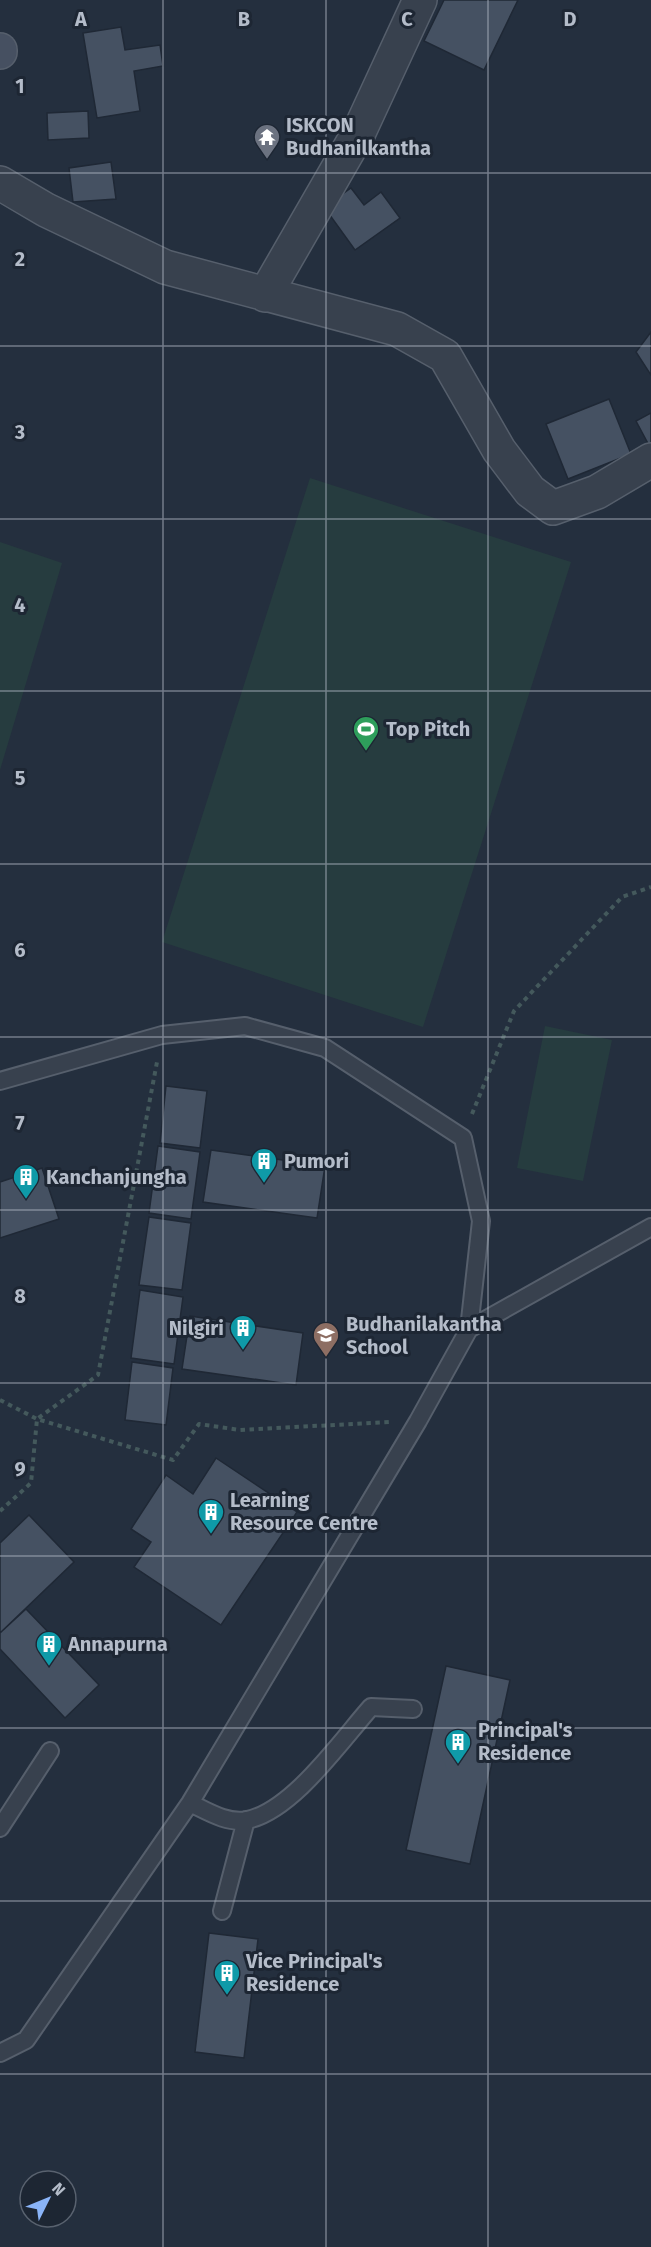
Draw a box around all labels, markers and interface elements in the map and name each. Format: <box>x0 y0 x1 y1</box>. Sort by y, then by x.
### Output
text: A <box>74 7 88 31</box>
text: B <box>238 7 250 31</box>
text: C <box>401 7 413 31</box>
text: D <box>563 7 577 31</box>
text: 1 <box>15 74 25 98</box>
place label: ISKCON Budhanilkantha <box>286 113 431 160</box>
temple icon: ISKCON Budhanilkantha <box>252 122 282 160</box>
text: 2 <box>15 247 25 271</box>
text: 3 <box>14 420 25 444</box>
text: 4 <box>14 593 26 617</box>
sports icon: Top Pitch <box>351 714 381 752</box>
place label: Top Pitch <box>386 717 470 741</box>
text: 5 <box>15 766 26 790</box>
text: 6 <box>14 938 26 962</box>
text: 7 <box>15 1111 25 1135</box>
building icon: Pumori <box>249 1146 279 1184</box>
place label: Pumori <box>284 1149 349 1173</box>
building icon: Kanchanjungha <box>11 1162 41 1200</box>
place label: Kanchanjungha <box>46 1165 187 1189</box>
text: 8 <box>14 1284 26 1308</box>
place label: Budhanilakantha School <box>346 1312 502 1359</box>
building icon: Nilgiri <box>228 1313 258 1351</box>
place label: Nilgiri <box>169 1316 224 1340</box>
school or university icon: Budhanilakantha School <box>311 1320 341 1358</box>
text: 9 <box>14 1457 26 1481</box>
place label: Learning Resource Centre <box>230 1488 378 1535</box>
building icon: Learning Resource Centre <box>196 1497 226 1535</box>
building icon: Annapurna <box>34 1629 64 1667</box>
place label: Annapurna <box>67 1632 168 1656</box>
place label: Principal's Residence <box>478 1718 573 1765</box>
building icon: Principal's Residence <box>443 1727 473 1765</box>
place label: Vice Principal's Residence <box>245 1949 383 1996</box>
building icon: Vice Principal's Residence <box>212 1958 242 1996</box>
north arrow <box>18 2169 78 2229</box>
text: N <box>48 2179 69 2199</box>

